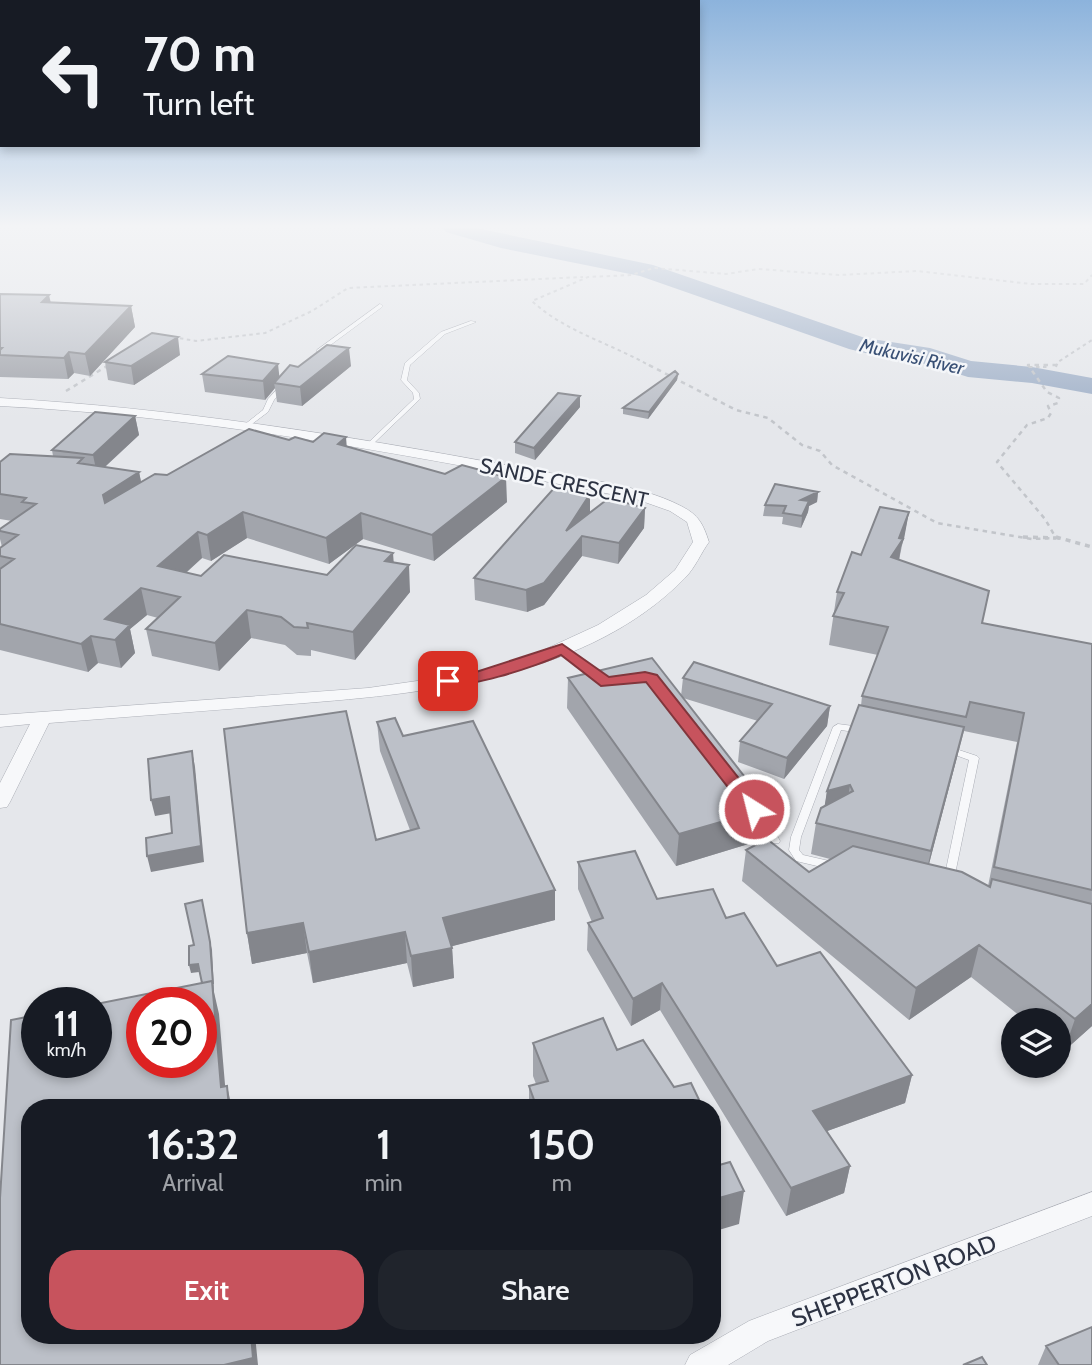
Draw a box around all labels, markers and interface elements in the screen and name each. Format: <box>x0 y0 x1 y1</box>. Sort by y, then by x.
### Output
text: 70 m <box>143 24 256 83</box>
icon: left <box>28 28 119 119</box>
text: Turn left <box>143 84 254 123</box>
water label: Mukuvisi River <box>857 333 967 380</box>
street label: SANDE CRESCENT <box>478 452 651 513</box>
pin <box>418 651 478 711</box>
icon: arrive <box>429 662 467 700</box>
position arrow <box>717 772 791 846</box>
speed limit sign: 20 <box>126 987 217 1078</box>
text: 11 <box>54 1002 79 1045</box>
map controls <box>1001 1008 1071 1078</box>
button: layers <box>1001 1008 1071 1078</box>
text: km/h <box>47 1039 86 1061</box>
text: 16:32 <box>147 1118 239 1170</box>
text: 1 <box>376 1118 391 1170</box>
text: 150 <box>528 1118 595 1170</box>
text: Arrival <box>162 1169 224 1197</box>
text: min <box>365 1169 403 1197</box>
text: m <box>552 1169 572 1197</box>
street label: SHEPPERTON ROAD <box>787 1228 1000 1333</box>
button: Exit <box>49 1250 364 1330</box>
button: Share <box>378 1250 693 1330</box>

